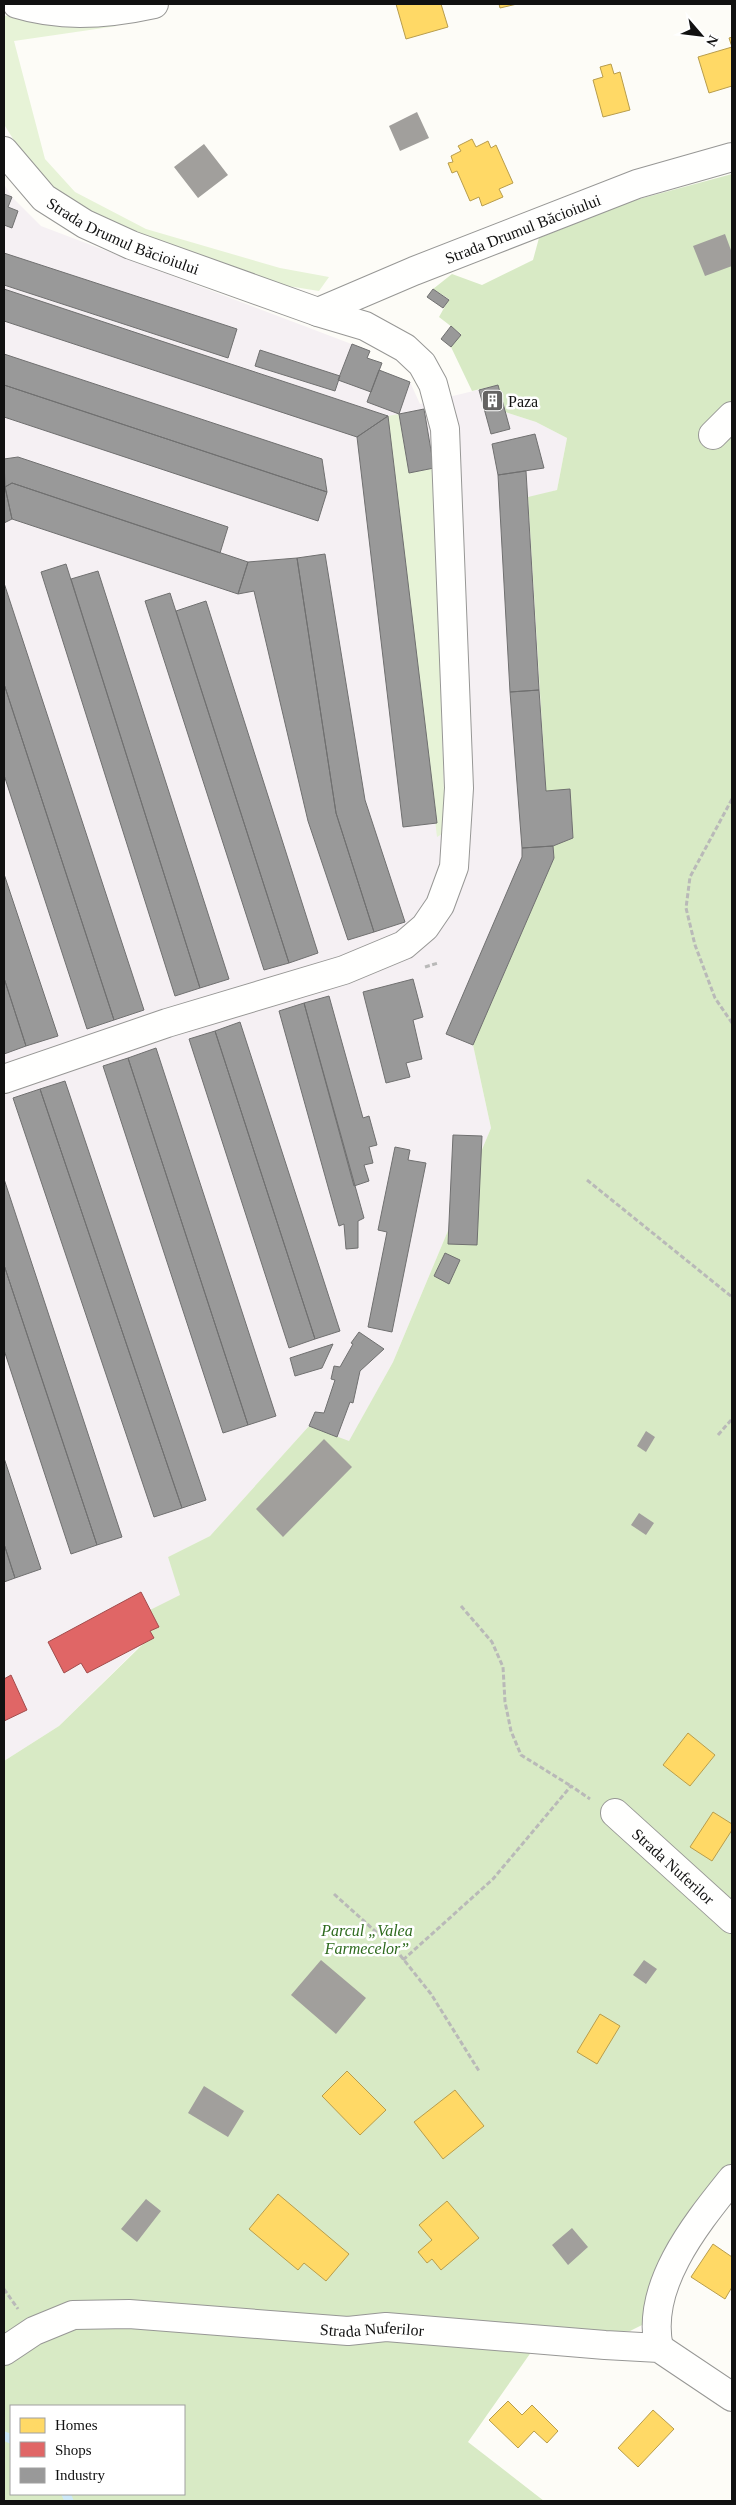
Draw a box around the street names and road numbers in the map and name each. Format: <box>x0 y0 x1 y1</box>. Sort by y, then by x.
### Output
street label: Strada Drumul Băcioiului <box>443 191 603 267</box>
street label: Strada Drumul Băcioiului <box>44 194 202 278</box>
street label: Strada Nuferilor <box>629 1825 718 1908</box>
street label: Strada Nuferilor <box>319 2319 425 2340</box>

